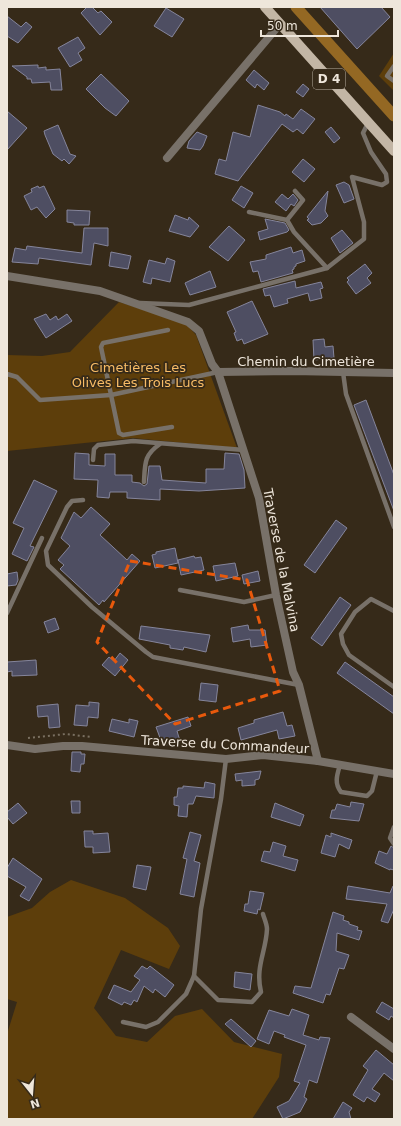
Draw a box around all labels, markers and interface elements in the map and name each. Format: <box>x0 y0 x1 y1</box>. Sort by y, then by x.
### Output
scale bar <box>261 12 338 38</box>
text: 50 m <box>267 19 298 33</box>
road number: D 4 <box>313 69 345 89</box>
street label: Chemin du Cimetière <box>237 354 375 369</box>
park label: Cimetières Les Olives Les Trois Lucs <box>72 360 205 390</box>
street label: Traverse de la Malvina <box>260 486 303 633</box>
street label: Traverse du Commandeur <box>140 733 310 756</box>
north arrow <box>12 1074 52 1114</box>
text: N <box>28 1096 41 1111</box>

